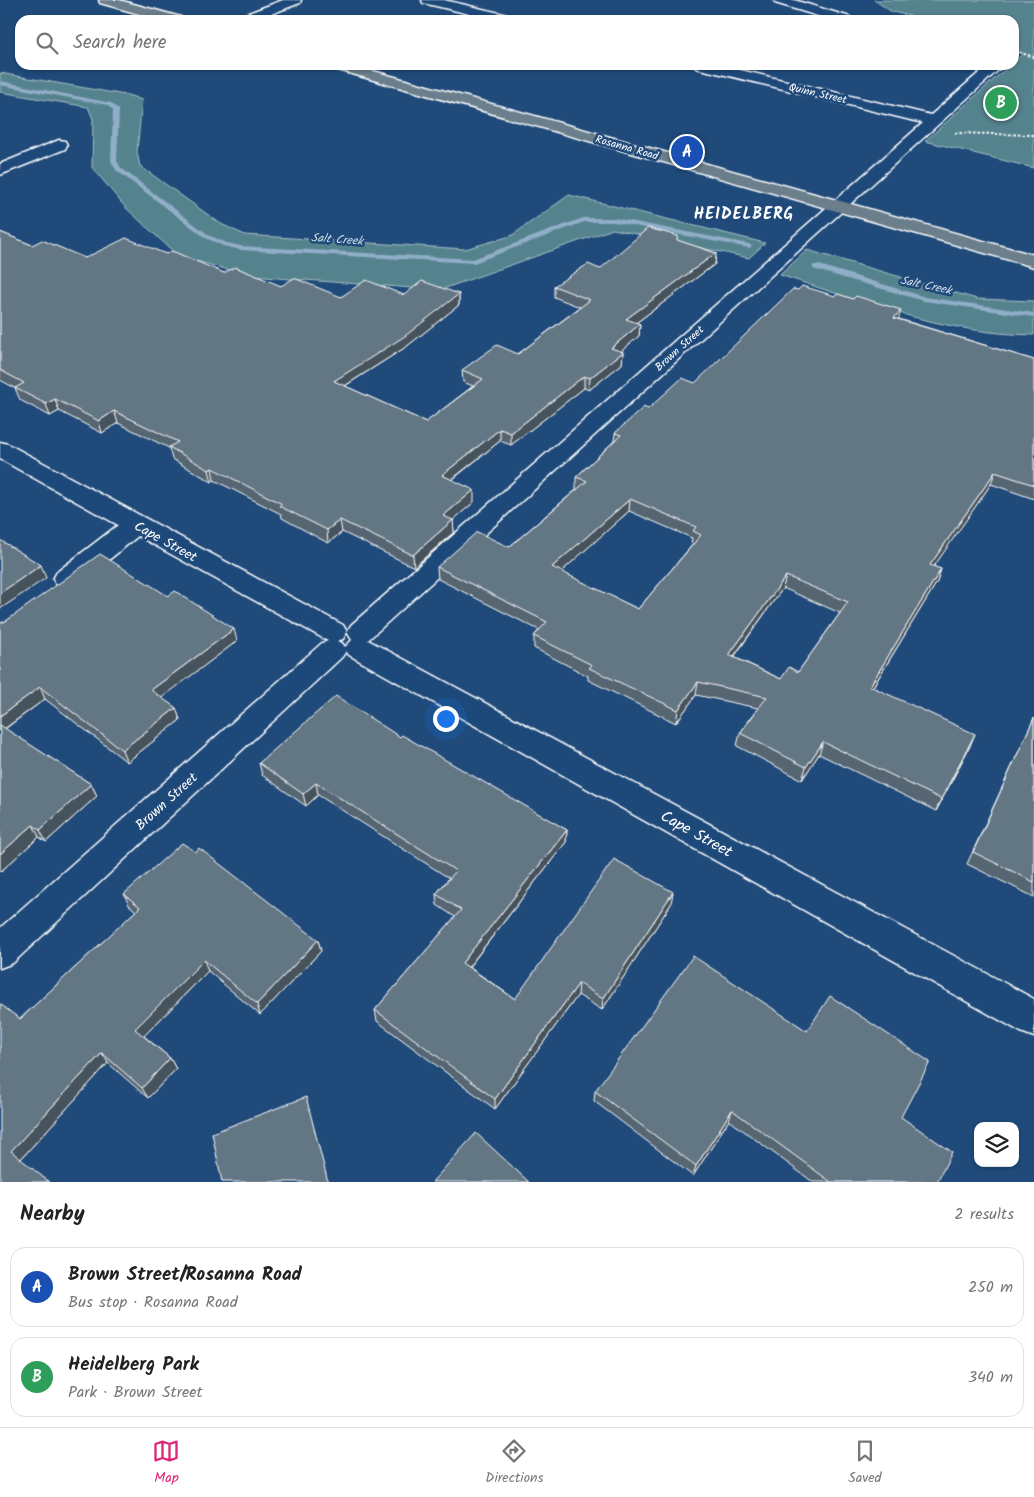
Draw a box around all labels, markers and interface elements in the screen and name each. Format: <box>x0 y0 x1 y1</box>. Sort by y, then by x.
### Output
search box <box>15 15 1019 70</box>
text: Search here <box>73 28 167 58</box>
icon: search <box>33 29 61 57</box>
street label: Quinn Street <box>787 79 849 110</box>
pin: B <box>985 84 1017 122</box>
street label: Rosanna Road <box>593 130 661 166</box>
pin: A <box>671 133 703 171</box>
district label: HEIDELBERG <box>694 202 794 227</box>
water label: Salt Creek <box>310 228 366 251</box>
water label: Salt Creek <box>898 271 956 301</box>
street label: Brown Street <box>651 321 709 376</box>
street label: Cape Street <box>130 516 202 569</box>
your location <box>433 706 459 732</box>
street label: Brown Street <box>130 767 203 836</box>
street label: Cape Street <box>656 804 738 865</box>
map controls <box>974 1122 1019 1167</box>
button: layers <box>974 1122 1019 1167</box>
text: Nearby <box>20 1198 85 1231</box>
text: 2 results <box>954 1202 1014 1227</box>
text: Brown Street/Rosanna Road <box>68 1260 302 1290</box>
text: A <box>32 1275 42 1300</box>
text: 250 m <box>968 1275 1013 1300</box>
text: Bus stop · Rosanna Road <box>68 1290 238 1315</box>
text: Heidelberg Park <box>68 1350 199 1380</box>
text: B <box>32 1365 42 1390</box>
text: 340 m <box>968 1365 1013 1390</box>
text: Park · Brown Street <box>68 1380 203 1405</box>
tab: Map <box>152 1437 180 1489</box>
tab: Directions <box>485 1437 543 1489</box>
tab: Saved <box>848 1437 882 1489</box>

